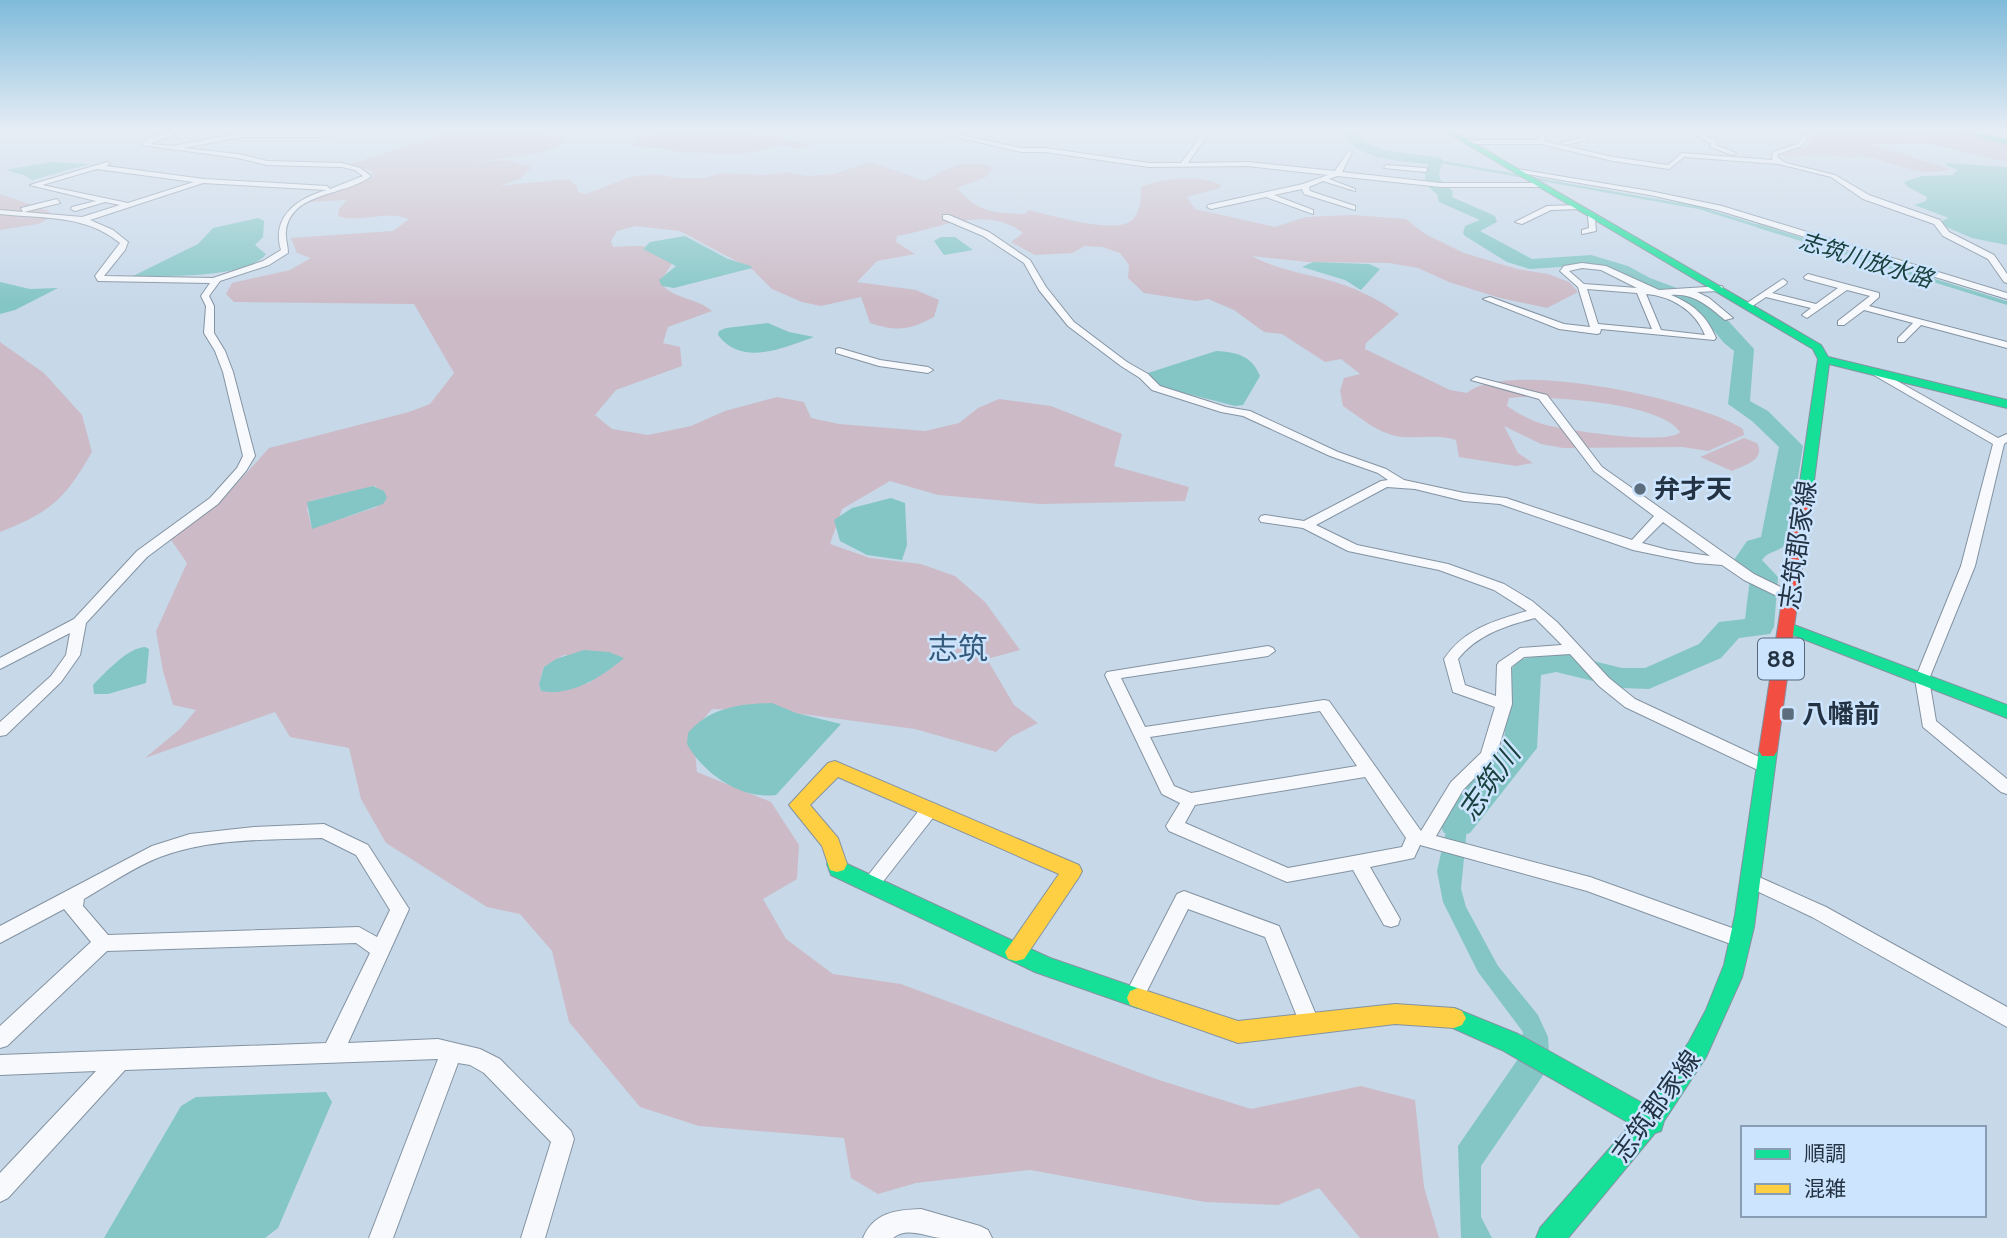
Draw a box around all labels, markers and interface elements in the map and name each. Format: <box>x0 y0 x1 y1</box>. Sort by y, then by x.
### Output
water label: 志筑川放水路 <box>1796 226 1938 294</box>
place label: 弁才天 <box>1654 473 1732 505</box>
street label: 志筑郡家線 <box>1773 478 1823 612</box>
marker: 弁才天 <box>1632 481 1648 497</box>
district label: 志筑 <box>928 630 988 667</box>
road number: 88 <box>1758 638 1804 680</box>
place label: 八幡前 <box>1802 698 1880 730</box>
marker: 八幡前 <box>1780 706 1796 722</box>
water label: 志筑川 <box>1451 735 1529 826</box>
street label: 志筑郡家線 <box>1605 1044 1707 1168</box>
legend <box>1741 1126 1986 1217</box>
text: 順調 <box>1804 1141 1846 1166</box>
text: 混雑 <box>1804 1176 1846 1201</box>

